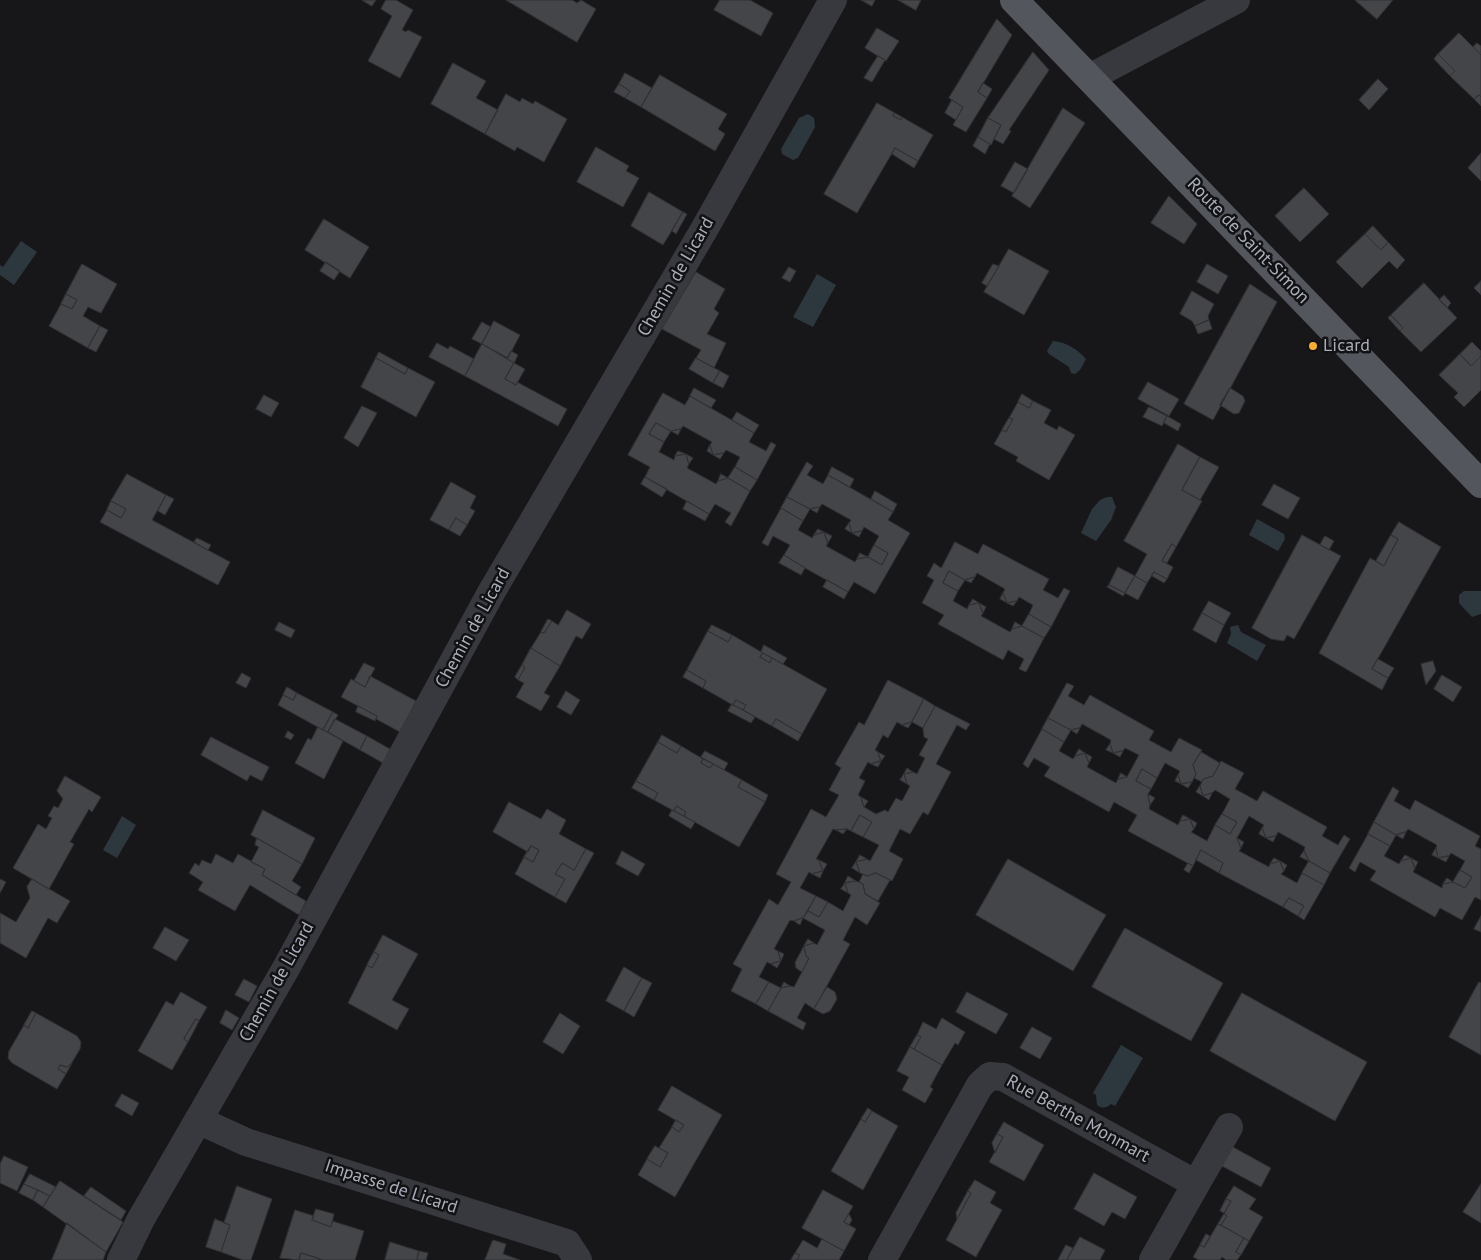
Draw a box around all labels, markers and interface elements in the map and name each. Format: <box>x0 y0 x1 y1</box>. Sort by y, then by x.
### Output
street label: Route de Saint-Simon <box>1182 174 1314 308</box>
street label: Chemin de Licard <box>633 214 719 340</box>
place label: Licard <box>1323 335 1370 357</box>
marker: Licard <box>1307 340 1319 352</box>
street label: Chemin de Licard <box>431 564 515 692</box>
street label: Chemin de Licard <box>235 918 319 1046</box>
street label: Rue Berthe Monmart <box>1003 1071 1153 1167</box>
street label: Impasse de Licard <box>322 1155 460 1219</box>

